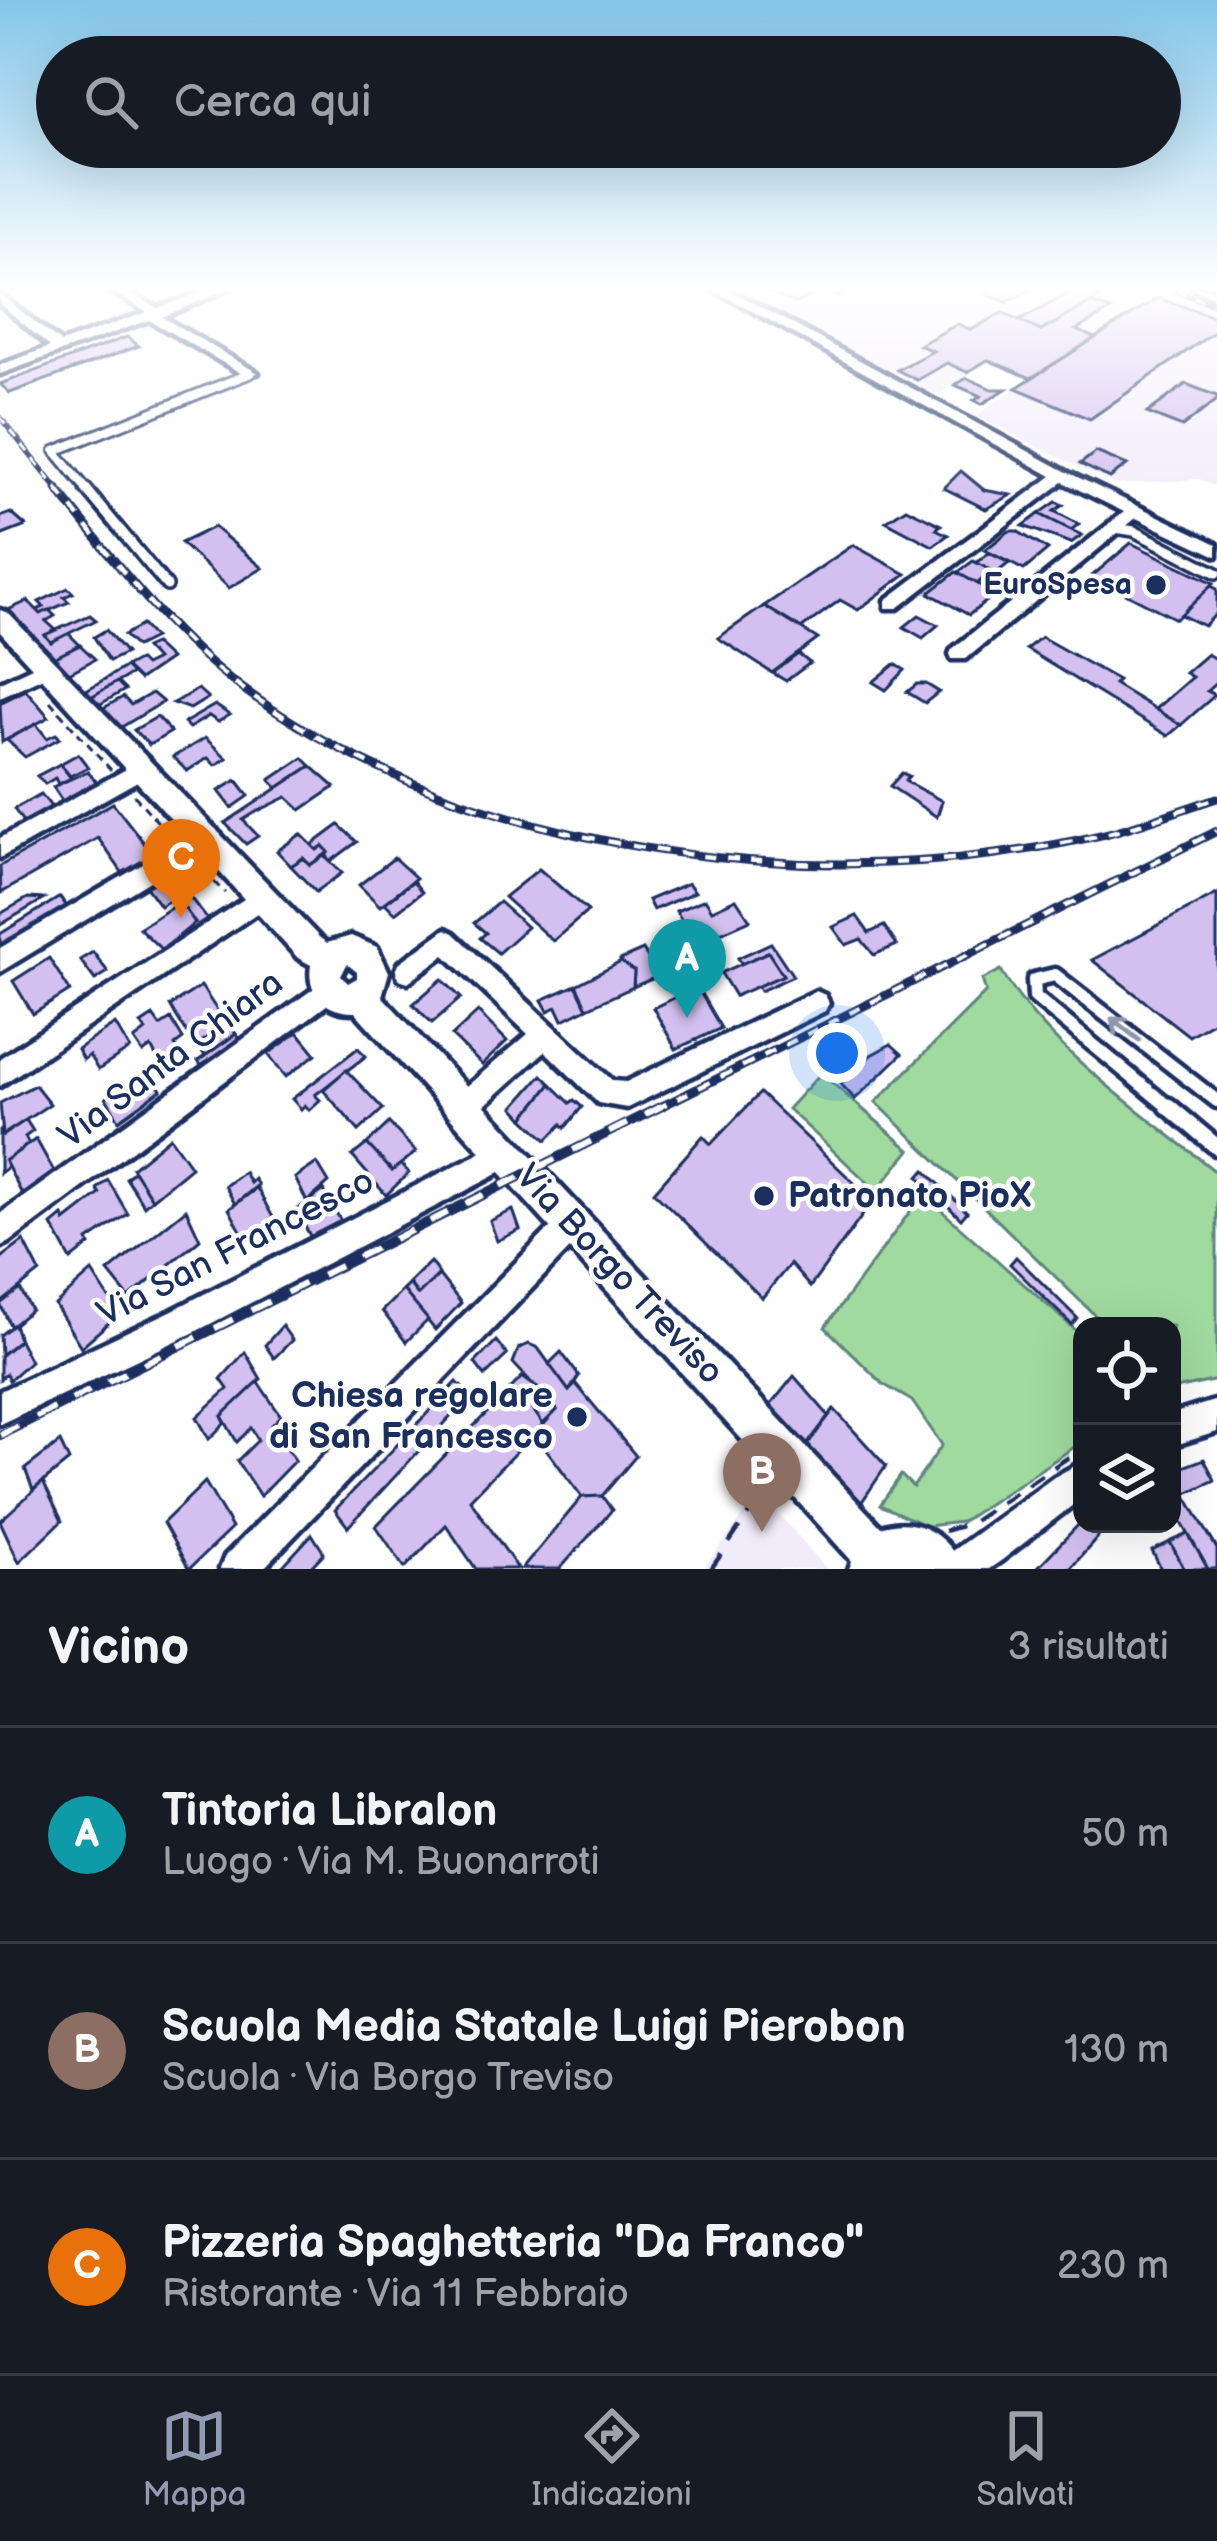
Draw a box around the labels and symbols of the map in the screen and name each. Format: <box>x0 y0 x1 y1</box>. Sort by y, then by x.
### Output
place label: EuroSpesa <box>983 567 1132 603</box>
marker: EuroSpesa <box>1143 572 1169 598</box>
pin: C <box>142 819 220 918</box>
pin: A <box>648 919 726 1018</box>
street label: Via Santa Chiara <box>50 962 292 1158</box>
one-way arrow <box>1109 1016 1141 1043</box>
your location <box>807 1023 867 1083</box>
street label: Via Borgo Treviso <box>506 1156 732 1394</box>
street label: Via San Francesco <box>91 1160 381 1336</box>
place label: Patronato PioX <box>788 1175 1031 1218</box>
marker: Patronato PioX <box>751 1183 777 1209</box>
place label: Chiesa regolare di San Francesco <box>269 1375 553 1459</box>
marker: Chiesa regolare di San Francesco <box>564 1404 590 1430</box>
pin: B <box>723 1433 801 1532</box>

